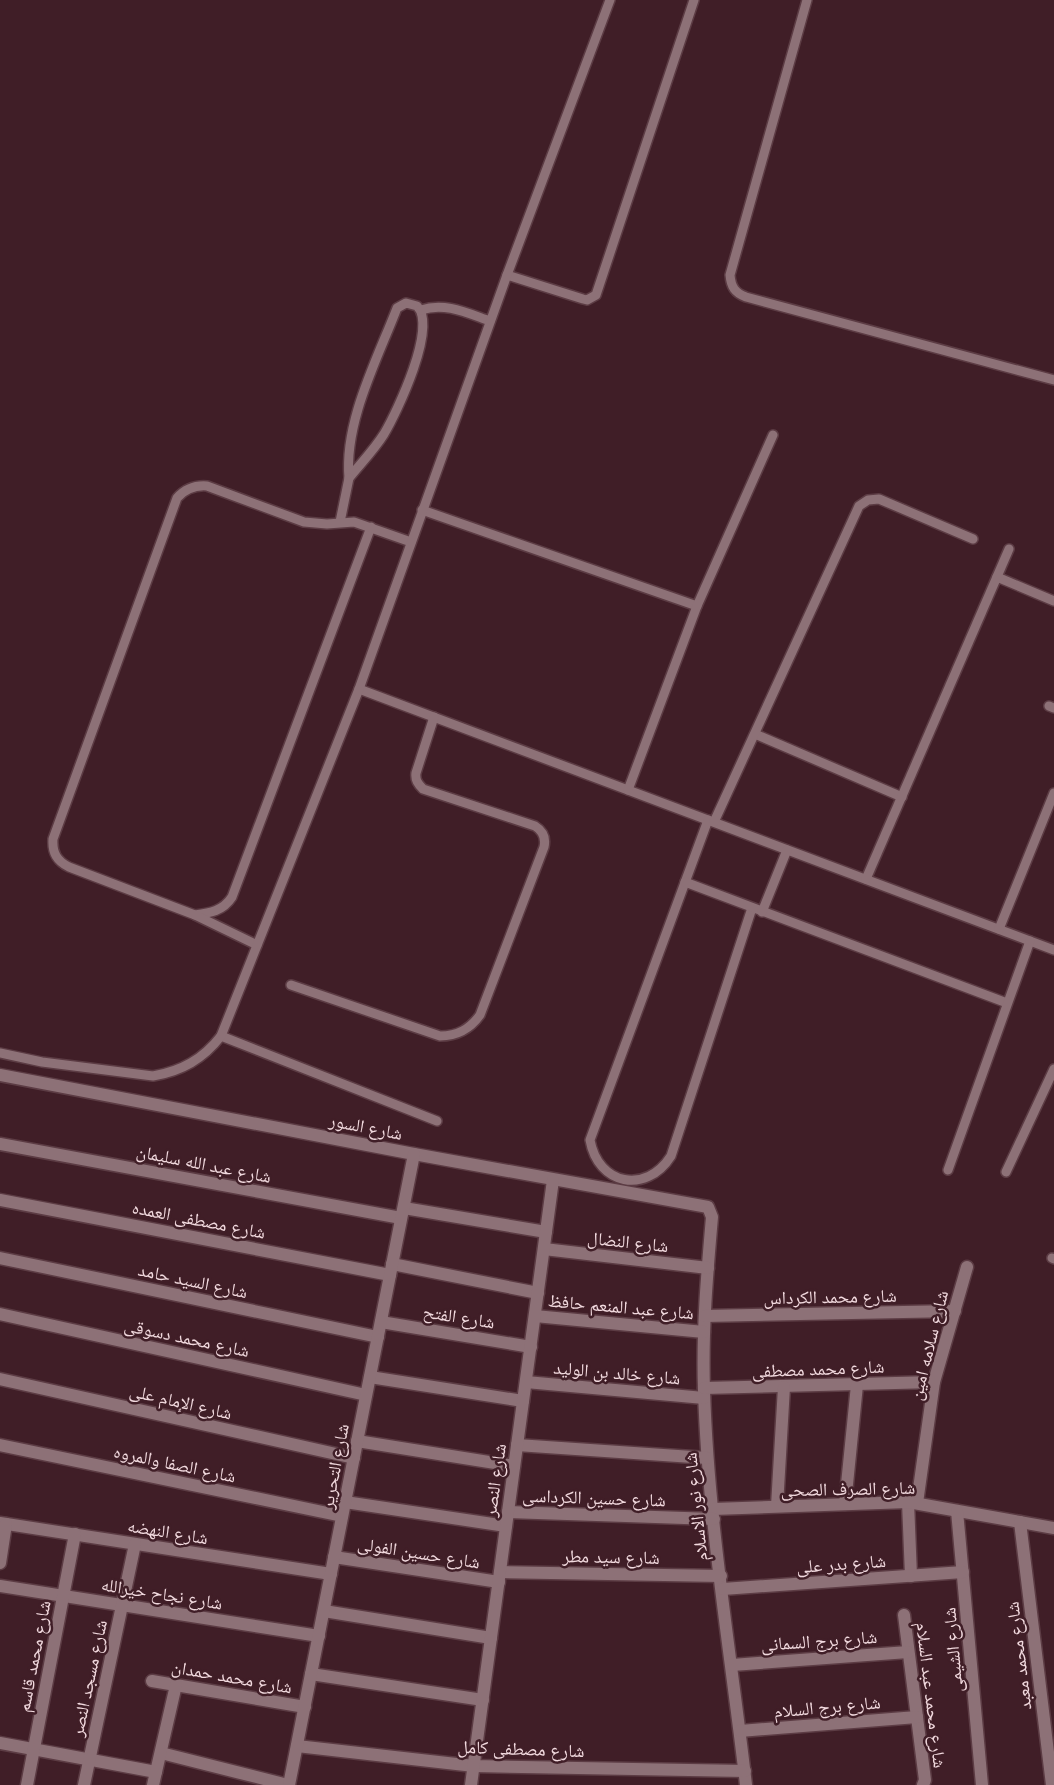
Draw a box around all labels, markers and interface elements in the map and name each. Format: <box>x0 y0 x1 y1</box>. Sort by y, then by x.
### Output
street label: شارع السور <box>326 1107 405 1145</box>
street label: شارع عبد الله سليمان <box>134 1138 274 1188</box>
street label: شارع مصطفى العمده <box>130 1194 268 1244</box>
street label: شارع النضال <box>586 1225 670 1257</box>
street label: شارع السيد حامد <box>136 1257 250 1303</box>
street label: شارع محمد الكرداس <box>763 1283 897 1309</box>
street label: شارع عبد المنعم حافظ <box>547 1288 695 1325</box>
street label: شارع سلامه امين <box>903 1288 953 1402</box>
street label: شارع الفتح <box>421 1298 497 1335</box>
street label: شارع محمد دسوقى <box>122 1312 252 1362</box>
street label: شارع خالد بن الوليد <box>552 1354 682 1390</box>
street label: شارع محمد مصطفى <box>751 1354 885 1382</box>
street label: شارع الإمام على <box>127 1378 235 1425</box>
street label: شارع التحرير <box>314 1421 354 1512</box>
street label: شارع الصفا والمروه <box>112 1438 238 1488</box>
street label: شارع النصر <box>477 1442 511 1519</box>
street label: شارع نور الاسلام <box>677 1451 714 1563</box>
street label: شارع الصرف الصحى <box>780 1475 916 1501</box>
street label: شارع حسين الكرداسى <box>522 1483 666 1511</box>
street label: شارع النهضه <box>126 1513 210 1549</box>
street label: شارع حسين الفولى <box>356 1530 482 1574</box>
street label: شارع سيد مطر <box>561 1543 660 1569</box>
street label: شارع بدر على <box>795 1548 887 1578</box>
street label: شارع نجاح خيرالله <box>100 1572 224 1615</box>
street label: شارع محمد قاسم <box>10 1598 57 1714</box>
street label: شارع محمد معبد <box>999 1600 1037 1712</box>
street label: شارع الشيمى <box>936 1607 968 1693</box>
street label: شارع مسجد النصر <box>64 1617 112 1740</box>
street label: شارع محمد عبد السلام <box>910 1621 953 1770</box>
street label: شارع برج السمانى <box>760 1624 878 1657</box>
street label: شارع محمد حمدان <box>170 1654 294 1698</box>
street label: شارع برج السلام <box>773 1689 881 1724</box>
street label: شارع مصطفى كامل <box>457 1734 585 1762</box>

